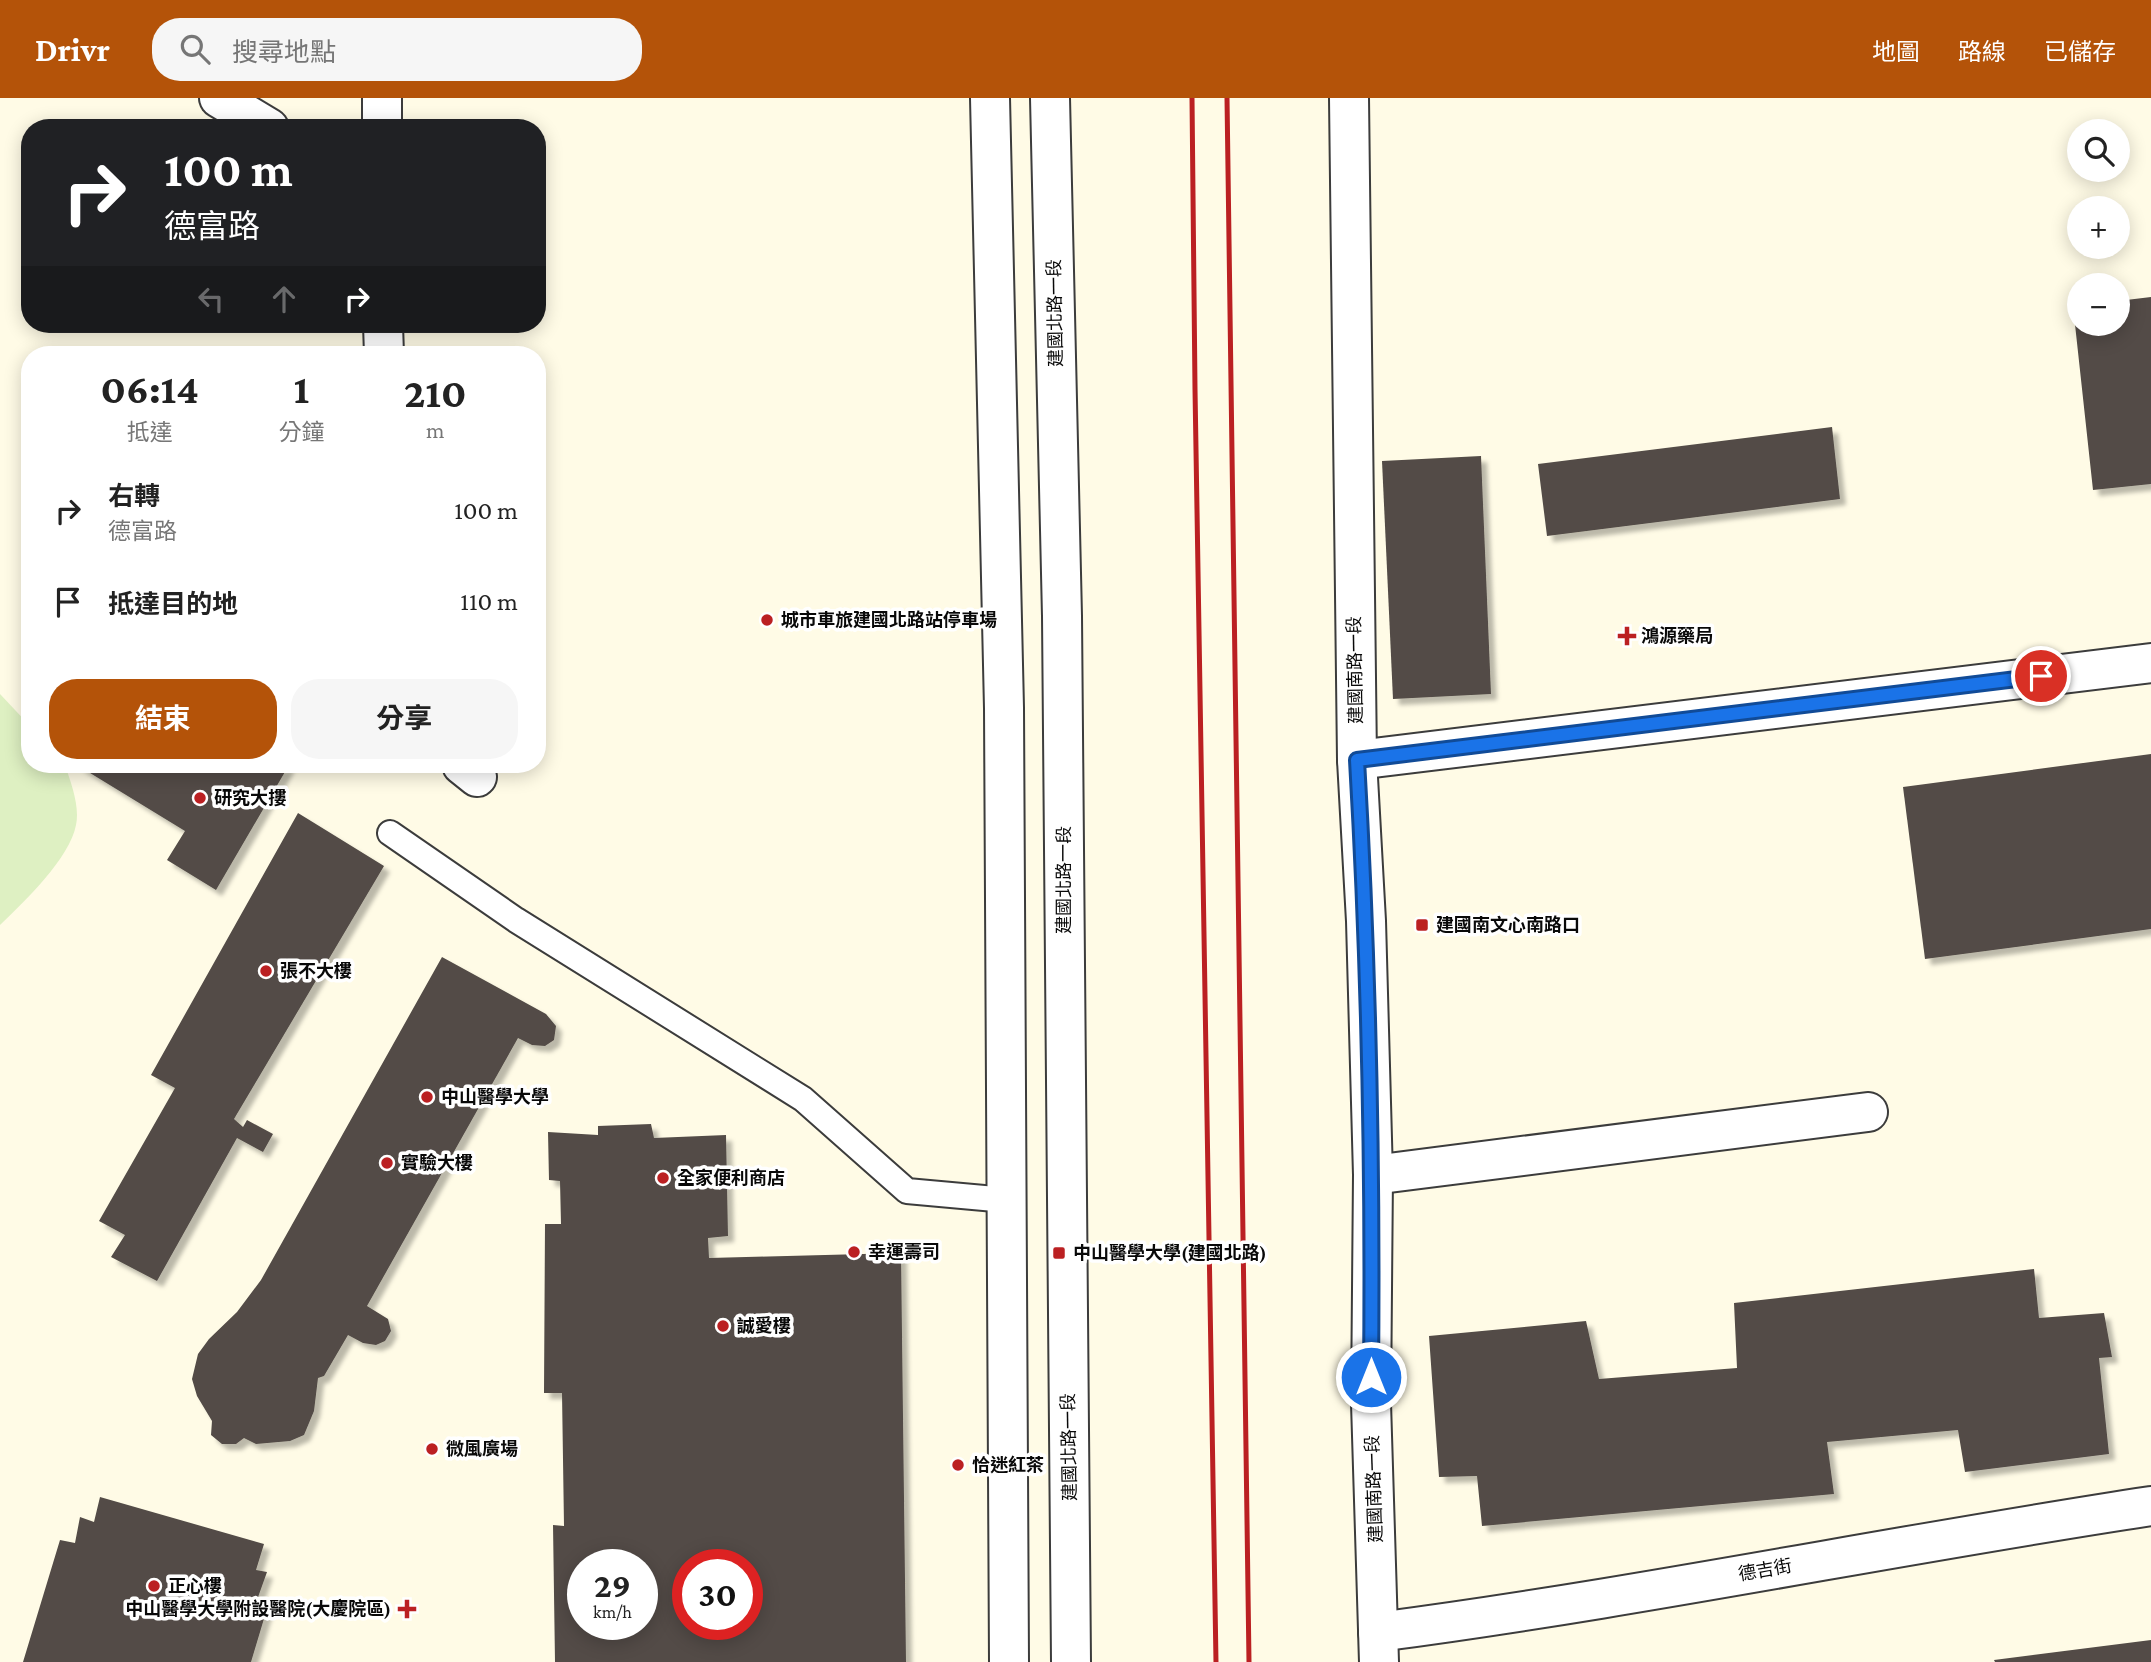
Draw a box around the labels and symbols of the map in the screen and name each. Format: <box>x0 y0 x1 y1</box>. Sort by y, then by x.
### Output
street label: 建國北路一段 <box>1044 259 1066 367</box>
place label: 城市車旅建國北路站停車場 <box>781 610 997 630</box>
marker: 城市車旅建國北路站停車場 <box>759 612 775 628</box>
street label: 建國南路一段 <box>1344 616 1366 724</box>
place label: 鴻源藥局 <box>1641 626 1713 646</box>
marker: 鴻源藥局 <box>1619 628 1635 644</box>
pin <box>2011 646 2071 706</box>
place label: 研究大摟 <box>214 788 286 808</box>
marker: 研究大摟 <box>192 790 208 806</box>
street label: 建國北路一段 <box>1054 826 1074 934</box>
place label: 建國南文心南路口 <box>1436 915 1580 935</box>
marker: 建國南文心南路口 <box>1414 917 1430 933</box>
place label: 張不大樓 <box>280 961 352 981</box>
marker: 張不大樓 <box>258 963 274 979</box>
place label: 中山醫學大學 <box>441 1087 549 1107</box>
marker: 中山醫學大學 <box>419 1089 435 1105</box>
place label: 實驗大樓 <box>401 1153 473 1173</box>
marker: 實驗大樓 <box>379 1155 395 1171</box>
place label: 全家便利商店 <box>677 1168 785 1188</box>
marker: 全家便利商店 <box>655 1170 671 1186</box>
place label: 幸運壽司 <box>868 1242 940 1262</box>
place label: 中山醫學大學(建國北路) <box>1073 1243 1267 1264</box>
marker: 幸運壽司 <box>846 1244 862 1260</box>
marker: 中山醫學大學(建國北路) <box>1051 1245 1067 1261</box>
place label: 誠愛樓 <box>737 1316 791 1336</box>
marker: 誠愛樓 <box>715 1318 731 1334</box>
position arrow <box>1334 1340 1408 1414</box>
street label: 建國北路一段 <box>1058 1393 1080 1501</box>
street label: 建國南路一段 <box>1362 1435 1386 1543</box>
place label: 微風廣場 <box>446 1439 518 1459</box>
marker: 微風廣場 <box>424 1441 440 1457</box>
place label: 恰迷紅茶 <box>972 1455 1044 1475</box>
marker: 恰迷紅茶 <box>950 1457 966 1473</box>
speed limit sign: 30 <box>672 1549 763 1640</box>
street label: 德吉街 <box>1737 1555 1793 1585</box>
place label: 正心樓 <box>168 1576 222 1596</box>
marker: 正心樓 <box>146 1578 162 1594</box>
place label: 中山醫學大學附設醫院(大慶院區) <box>125 1598 391 1620</box>
marker: 中山醫學大學附設醫院(大慶院區) <box>397 1599 417 1619</box>

